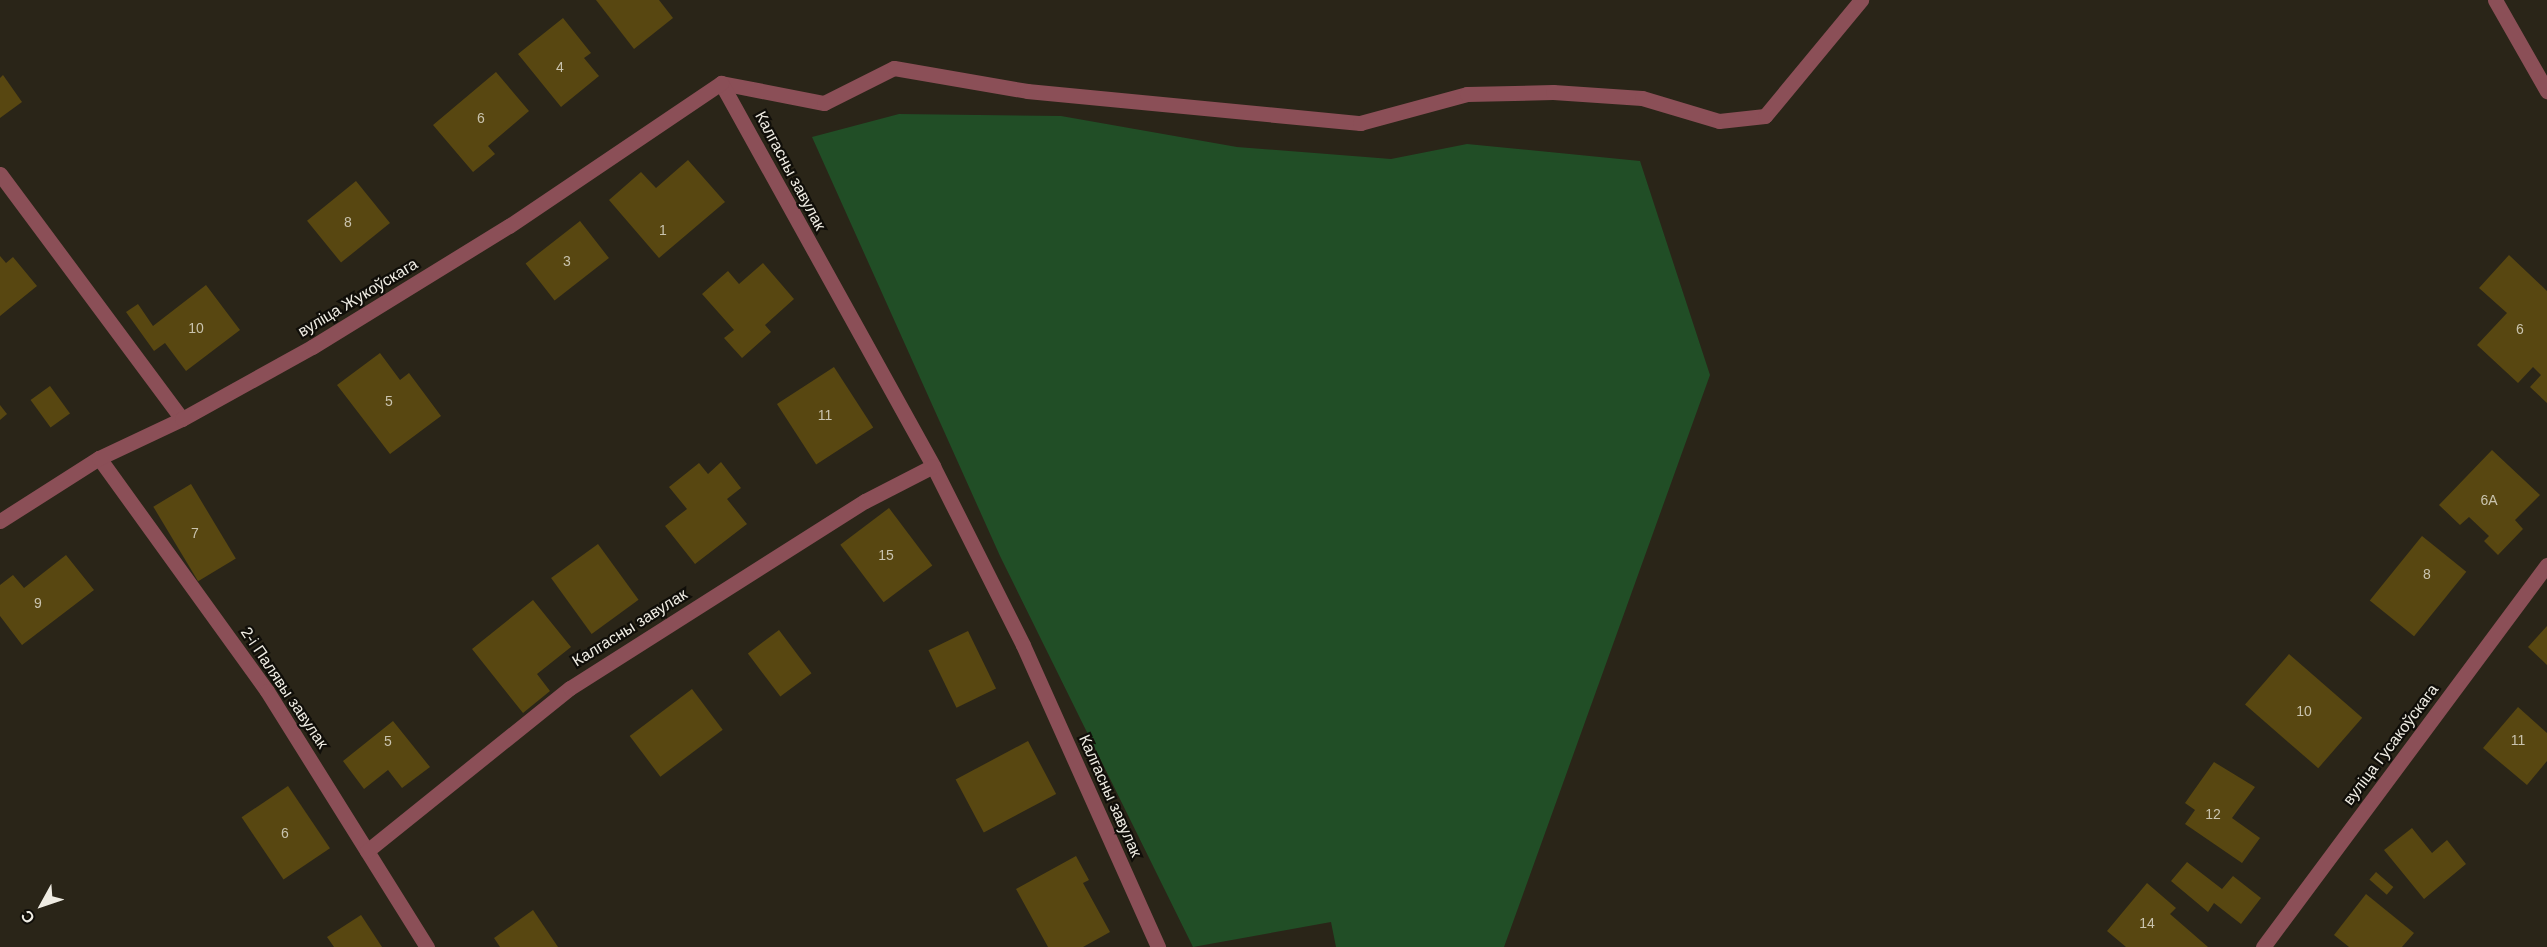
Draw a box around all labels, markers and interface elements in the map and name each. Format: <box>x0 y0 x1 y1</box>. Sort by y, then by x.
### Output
house number: 4 <box>556 59 564 75</box>
street label: Калгасны завулак <box>751 108 829 234</box>
house number: 6 <box>477 110 485 126</box>
house number: 8 <box>344 214 352 230</box>
house number: 1 <box>659 222 667 238</box>
house number: 3 <box>563 253 571 269</box>
street label: вуліца Жукоўскага <box>295 255 421 341</box>
house number: 10 <box>188 320 204 336</box>
house number: 6 <box>2516 321 2524 337</box>
house number: 5 <box>385 393 393 409</box>
house number: 11 <box>818 407 832 423</box>
house number: 6А <box>2480 492 2498 508</box>
house number: 7 <box>191 525 199 541</box>
house number: 15 <box>878 547 894 563</box>
house number: 8 <box>2423 566 2431 582</box>
street label: Калгасны завулак <box>569 585 691 671</box>
house number: 9 <box>34 595 42 611</box>
street label: 2-і Палявы завулак <box>236 624 332 752</box>
street label: вуліца Гусакоўскага <box>2339 681 2443 809</box>
house number: 10 <box>2296 703 2312 719</box>
street label: Калгасны завулак <box>1074 732 1146 860</box>
house number: 11 <box>2511 732 2525 748</box>
house number: 5 <box>384 733 392 749</box>
house number: 12 <box>2205 806 2221 822</box>
house number: 6 <box>281 825 289 841</box>
north arrow <box>12 875 72 935</box>
text: С <box>18 907 38 927</box>
house number: 14 <box>2139 915 2155 931</box>

